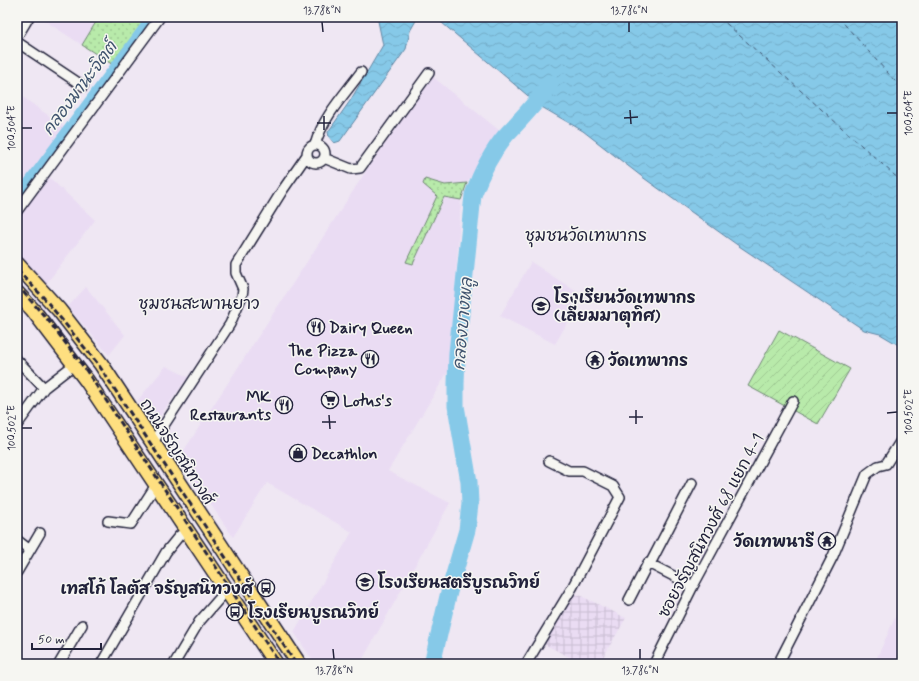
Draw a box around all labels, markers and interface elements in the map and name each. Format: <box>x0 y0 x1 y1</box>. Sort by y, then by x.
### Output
text: 13.788°N <box>303 4 341 18</box>
text: 13.786°N <box>610 4 648 18</box>
water label: คลองมานะจิตต์ <box>37 33 125 140</box>
text: 100.504°E <box>902 90 916 136</box>
text: 100.504°E <box>5 105 19 151</box>
district label: ชุมชนวัดเทพากร <box>525 225 647 248</box>
water label: คลองบางพลู <box>448 276 479 371</box>
place label: โรงเรียนวัดเทพากร (เลี่ยมมาตุทิศ) <box>553 286 696 328</box>
district label: ชุมชนสะพานยาว <box>138 293 260 316</box>
school or university icon: โรงเรียนวัดเทพากร (เลี่ยมมาตุทิศ) <box>531 296 551 316</box>
restaurant icon: Dairy Queen <box>306 317 326 337</box>
place label: Dairy Queen <box>329 318 413 339</box>
place label: The Pizza Company <box>288 341 357 380</box>
restaurant icon: The Pizza Company <box>360 349 380 369</box>
temple icon: วัดเทพากร <box>585 350 605 370</box>
place label: วัดเทพากร <box>608 351 688 372</box>
place label: MK Restaurants <box>190 387 272 426</box>
text: 100.502°E <box>902 389 916 435</box>
supermarket icon: Lotus's <box>320 390 340 410</box>
place label: Lotus's <box>343 391 393 412</box>
street label: ถนนจรัญสนิทวงศ์ <box>135 394 221 510</box>
restaurant icon: MK Restaurants <box>274 395 294 415</box>
text: 100.502°E <box>5 405 19 451</box>
street label: ซอยจรัญสนิทวงศ์ 68 แยก 4-1 <box>652 429 769 622</box>
shop icon: Decathlon <box>288 443 308 463</box>
place label: Decathlon <box>311 444 378 465</box>
place label: วัดเทพนารี <box>733 531 814 553</box>
temple icon: วัดเทพนารี <box>817 531 837 551</box>
place label: โรงเรียนสตรีบูรณวิทย์ <box>377 571 540 594</box>
school or university icon: โรงเรียนสตรีบูรณวิทย์ <box>355 572 375 592</box>
place label: เทสโก้ โลตัส จรัญสนิทวงศ์ <box>60 577 255 600</box>
bus stop icon: เทสโก้ โลตัส จรัญสนิทวงศ์ <box>256 578 276 598</box>
place label: โรงเรียนบูรณวิทย์ <box>247 601 379 624</box>
bus stop icon: โรงเรียนบูรณวิทย์ <box>225 602 245 622</box>
scale bar <box>32 625 101 651</box>
text: 50 m <box>38 632 65 648</box>
text: 13.788°N <box>315 664 353 678</box>
text: 13.786°N <box>621 664 659 678</box>

